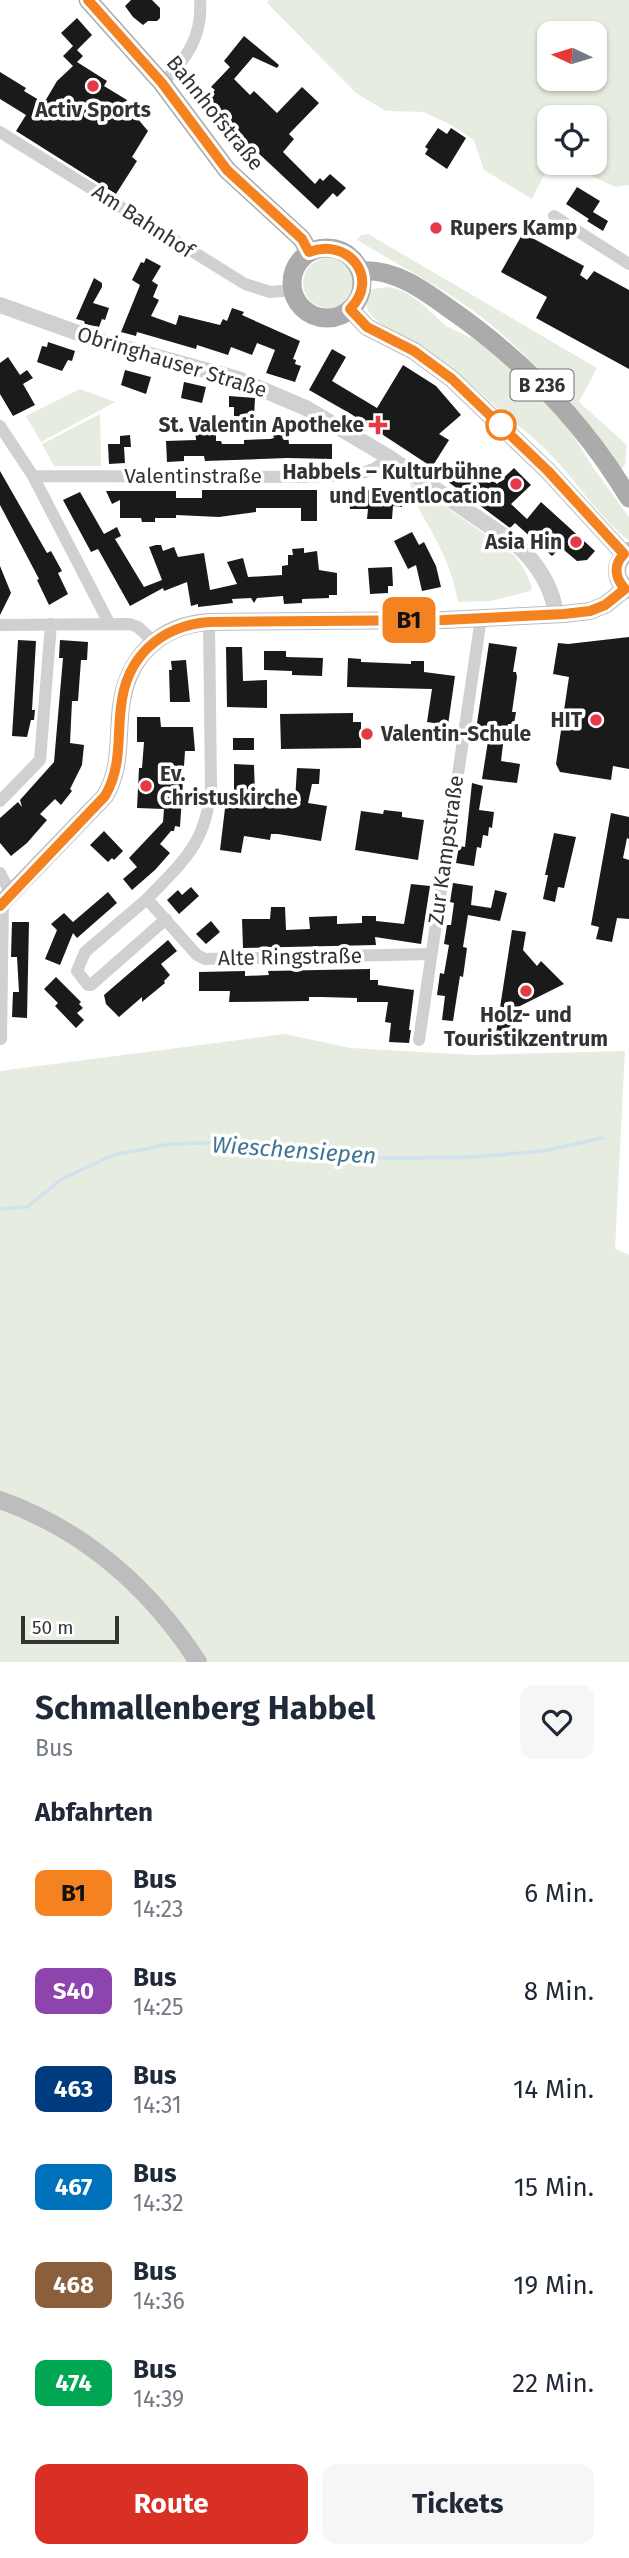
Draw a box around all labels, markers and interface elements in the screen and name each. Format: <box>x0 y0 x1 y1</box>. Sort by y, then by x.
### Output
north arrow <box>537 21 607 91</box>
map controls <box>537 21 607 175</box>
street label: Bahnhofstraße <box>161 50 269 176</box>
marker: Activ Sports <box>85 78 101 94</box>
place label: Activ Sports <box>34 97 151 123</box>
button: locate <box>537 105 607 175</box>
street label: Am Bahnhof <box>87 179 200 265</box>
place label: Rupers Kamp <box>450 215 577 241</box>
marker: Rupers Kamp <box>428 220 444 236</box>
street label: Obringhauser Straße <box>74 321 270 403</box>
road number: B 236 <box>510 370 574 400</box>
unlabelled marker <box>486 410 516 440</box>
place label: St. Valentin Apotheke <box>158 412 364 438</box>
marker: St. Valentin Apotheke <box>370 417 386 433</box>
place label: Habbels – Kulturbühne und Eventlocation <box>282 459 502 509</box>
street label: Valentinstraße <box>124 463 262 489</box>
marker: Habbels – Kulturbühne und Eventlocation <box>508 476 524 492</box>
place label: Asia Hin <box>484 529 562 555</box>
marker: Asia Hin <box>568 534 584 550</box>
line badge: B1 <box>378 597 440 643</box>
text: B1 <box>397 606 421 634</box>
place label: HIT <box>551 707 583 733</box>
marker: HIT <box>588 712 604 728</box>
place label: Valentin-Schule <box>380 721 532 747</box>
marker: Valentin-Schule <box>359 726 375 742</box>
place label: Ev. Christuskirche <box>160 761 298 811</box>
street label: Zur Kampstraße <box>423 774 469 926</box>
marker: Ev. Christuskirche <box>138 778 154 794</box>
street label: Alte Ringstraße <box>218 943 362 971</box>
marker: Holz- und Touristikzentrum <box>518 983 534 999</box>
place label: Holz- und Touristikzentrum <box>444 1002 608 1052</box>
water label: Wieschensiepen <box>211 1130 377 1170</box>
scale bar <box>21 1613 119 1645</box>
text: 50 m <box>32 1616 73 1639</box>
button: heart <box>520 1685 594 1759</box>
text: Schmallenberg Habbel <box>35 1688 375 1728</box>
text: Bus <box>35 1734 73 1762</box>
text: Abfahrten <box>35 1797 153 1828</box>
text: Bus <box>133 1864 176 1895</box>
text: 6 Min. <box>524 1878 594 1909</box>
text: B1 <box>61 1879 86 1907</box>
text: 14:23 <box>133 1895 183 1923</box>
text: Bus <box>133 1962 176 1993</box>
text: 8 Min. <box>524 1976 594 2007</box>
text: S40 <box>53 1977 94 2005</box>
text: 14:25 <box>133 1993 184 2021</box>
text: Bus <box>133 2060 176 2091</box>
text: 14 Min. <box>513 2074 594 2105</box>
text: 463 <box>54 2075 93 2103</box>
text: 14:31 <box>133 2091 182 2119</box>
text: Bus <box>133 2158 176 2189</box>
text: 15 Min. <box>514 2172 594 2203</box>
text: 467 <box>55 2173 92 2201</box>
text: 14:32 <box>133 2189 184 2217</box>
text: Bus <box>133 2256 176 2287</box>
text: 19 Min. <box>513 2270 594 2301</box>
text: 468 <box>53 2271 94 2299</box>
text: 14:36 <box>133 2287 185 2315</box>
text: Bus <box>133 2354 176 2385</box>
text: 22 Min. <box>512 2368 594 2399</box>
text: 474 <box>55 2369 92 2397</box>
text: 14:39 <box>133 2385 184 2413</box>
button: Route <box>35 2464 308 2544</box>
button: Tickets <box>322 2464 594 2544</box>

